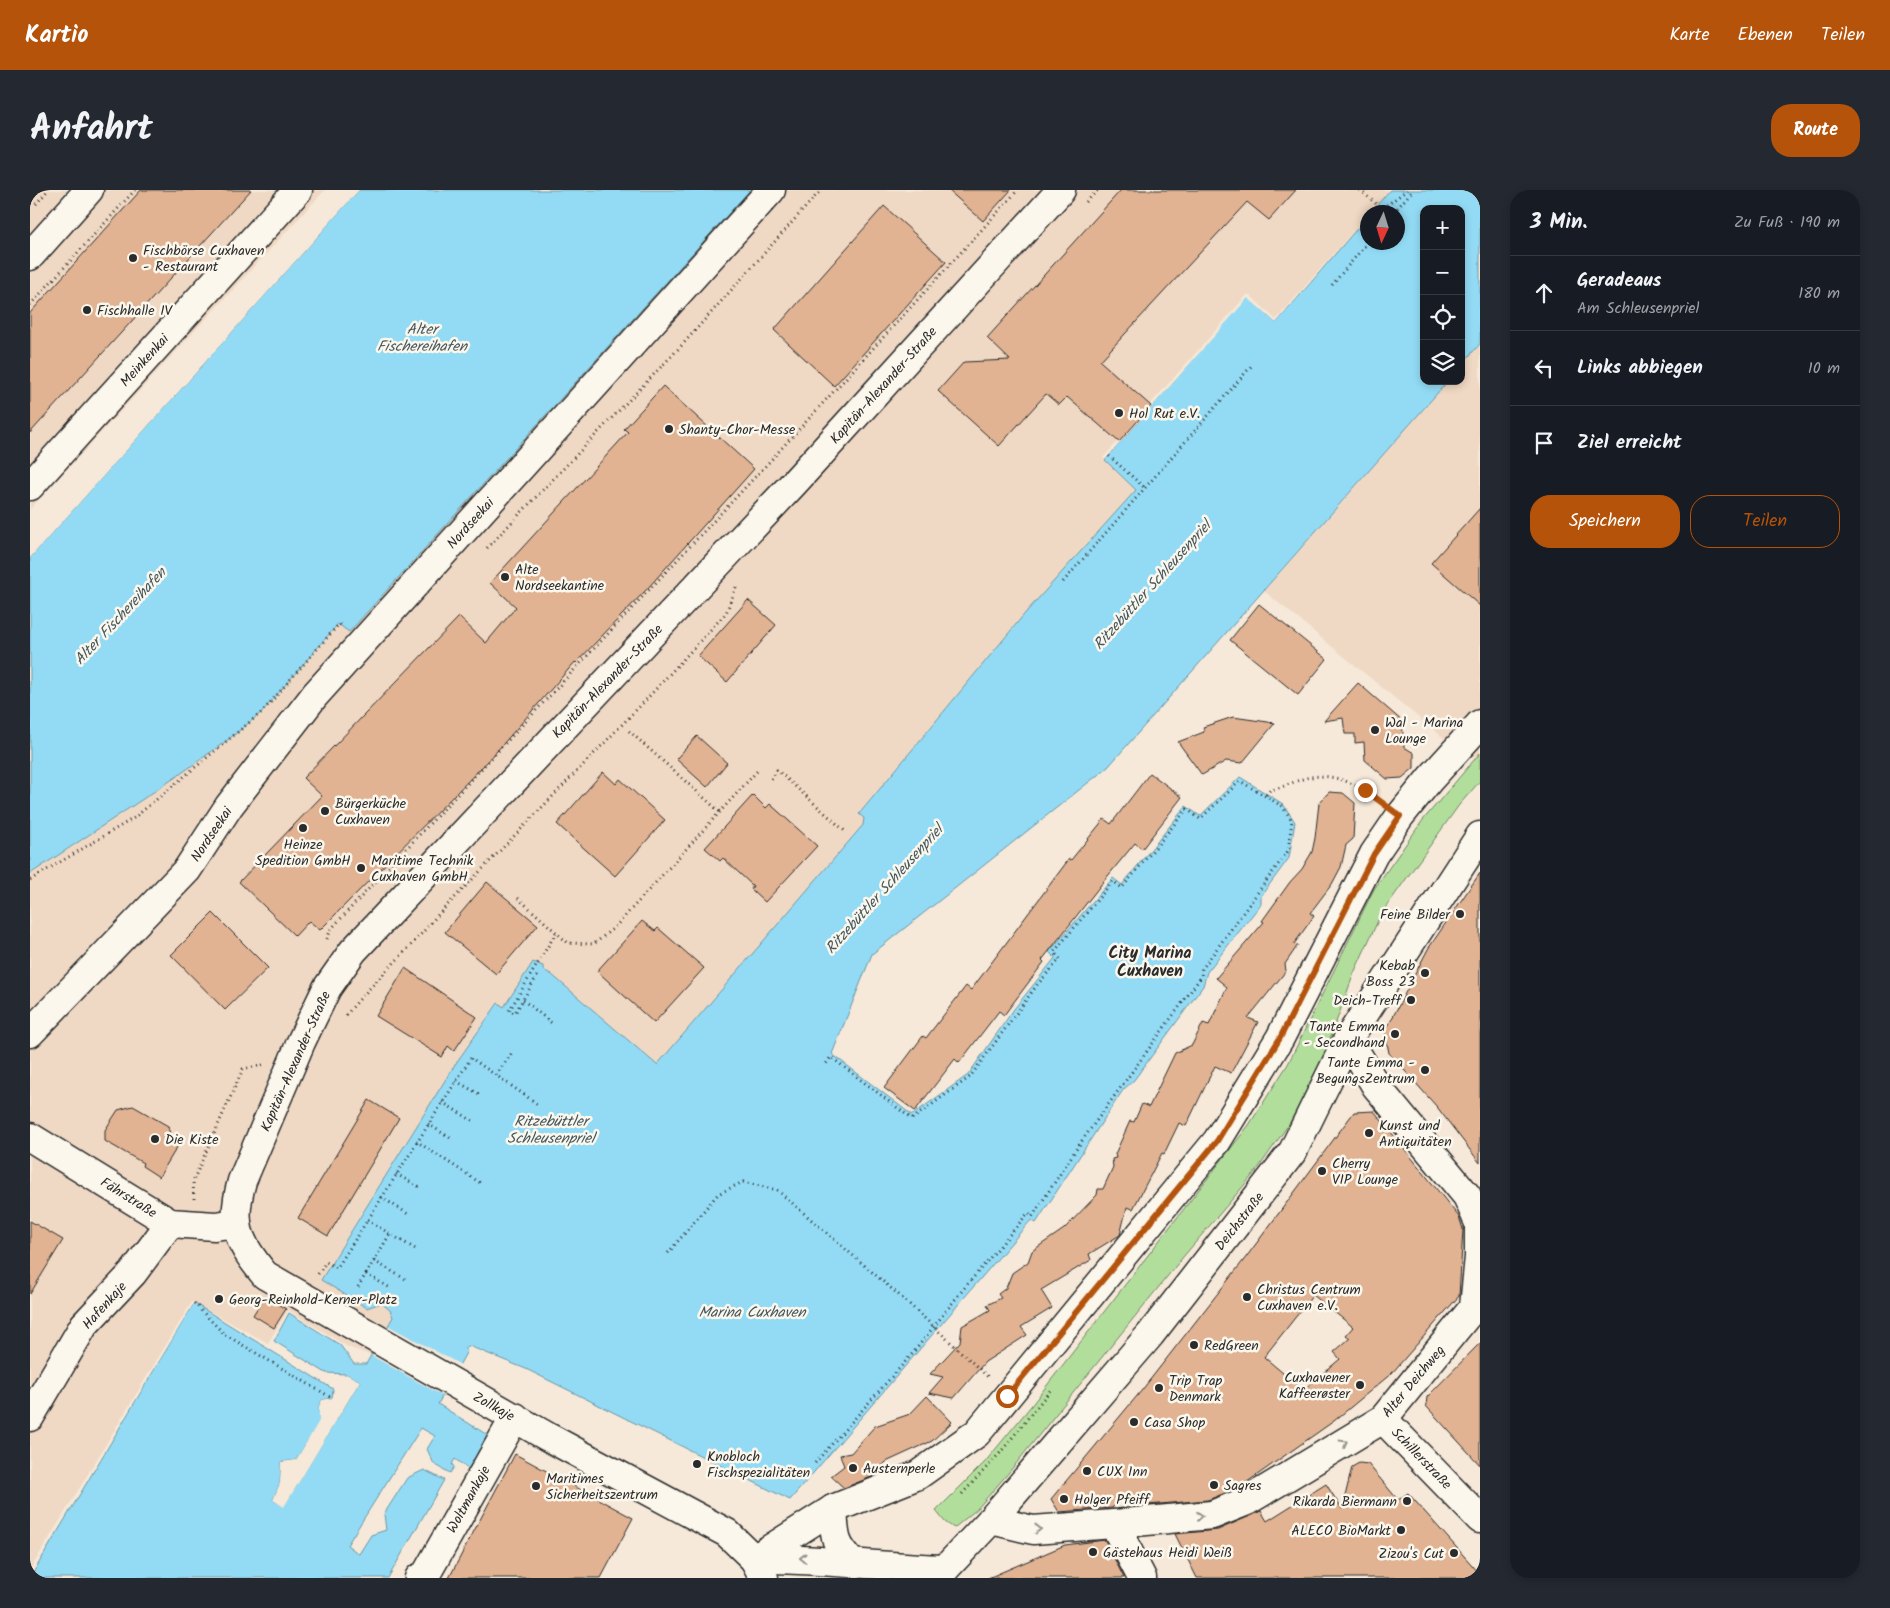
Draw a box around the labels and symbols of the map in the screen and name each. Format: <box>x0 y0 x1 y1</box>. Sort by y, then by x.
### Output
north arrow <box>1360 205 1405 250</box>
place label: Fischbörse Cuxhaven - Restaurant <box>143 240 264 278</box>
marker: Fischbörse Cuxhaven - Restaurant <box>127 252 139 264</box>
place label: Fischhalle IV <box>97 300 174 322</box>
marker: Fischhalle IV <box>81 304 93 316</box>
water label: Alter Fischereihafen <box>377 318 468 359</box>
street label: Kapitän-Alexander-Straße <box>825 321 943 449</box>
street label: Meinkenkai <box>115 329 175 392</box>
place label: Hol Rut e.V. <box>1129 403 1200 425</box>
marker: Hol Rut e.V. <box>1113 407 1125 419</box>
place label: Shanty-Chor-Messe <box>679 419 796 441</box>
marker: Shanty-Chor-Messe <box>663 423 675 435</box>
street label: Nordseekai <box>442 493 500 554</box>
water label: Ritzebüttler Schleusenpriel <box>1088 513 1220 656</box>
place label: Alte Nordseekantine <box>515 559 605 597</box>
water label: Alter Fischereihafen <box>69 562 173 671</box>
marker: Alte Nordseekantine <box>499 571 511 583</box>
street label: Kapitän-Alexander-Straße <box>547 619 669 744</box>
place label: Wal - Marina Lounge <box>1385 712 1463 750</box>
marker: Wal - Marina Lounge <box>1369 724 1381 736</box>
route end <box>1354 779 1377 802</box>
place label: Bürgerküche Cuxhaven <box>335 793 407 831</box>
street label: Nordseekai <box>185 802 239 867</box>
marker: Bürgerküche Cuxhaven <box>319 805 331 817</box>
water label: Ritzebüttler Schleusenpriel <box>820 817 952 960</box>
marker: Heinze Spedition GmbH <box>297 822 309 834</box>
place label: Heinze Spedition GmbH <box>255 834 351 872</box>
place label: Maritime Technik Cuxhaven GmbH <box>371 850 474 888</box>
marker: Maritime Technik Cuxhaven GmbH <box>355 862 367 874</box>
place label: Feine Bilder <box>1380 904 1451 926</box>
marker: Feine Bilder <box>1454 908 1466 920</box>
district label: City Marina Cuxhaven <box>1109 941 1191 984</box>
place label: Kebab Boss 23 <box>1366 955 1416 993</box>
marker: Kebab Boss 23 <box>1419 967 1431 979</box>
street label: Kapitän-Alexander-Straße <box>255 987 337 1135</box>
place label: Deich-Treff <box>1333 990 1403 1012</box>
marker: Deich-Treff <box>1405 994 1417 1006</box>
place label: Tante Emma - Secondhand <box>1304 1016 1386 1054</box>
marker: Tante Emma - Secondhand <box>1389 1028 1401 1040</box>
place label: Tante Emma - BegungsZentrum <box>1316 1052 1415 1090</box>
marker: Tante Emma - BegungsZentrum <box>1419 1064 1431 1076</box>
water label: Ritzebüttler Schleusenpriel <box>507 1110 598 1151</box>
place label: Kunst und Antiquitäten <box>1379 1115 1452 1153</box>
marker: Kunst und Antiquitäten <box>1363 1127 1375 1139</box>
place label: Die Kiste <box>165 1129 219 1151</box>
marker: Die Kiste <box>149 1133 161 1145</box>
place label: Cherry VIP Lounge <box>1332 1153 1399 1191</box>
marker: Cherry VIP Lounge <box>1316 1165 1328 1177</box>
street label: Fährstraße <box>96 1172 162 1224</box>
street label: Deichstraße <box>1210 1187 1270 1256</box>
street label: Hafenkaje <box>77 1276 133 1335</box>
place label: Christus Centrum Cuxhaven e.V. <box>1257 1279 1361 1317</box>
place label: Georg-Reinhold-Kerner-Platz <box>229 1289 397 1311</box>
marker: Christus Centrum Cuxhaven e.V. <box>1241 1291 1253 1303</box>
marker: Georg-Reinhold-Kerner-Platz <box>213 1293 225 1305</box>
water label: Marina Cuxhaven <box>698 1301 807 1325</box>
place label: RedGreen <box>1204 1335 1259 1357</box>
marker: RedGreen <box>1188 1339 1200 1351</box>
street label: Alter Deichweg <box>1377 1341 1451 1423</box>
place label: Cuxhavener Kaffeerøster <box>1279 1367 1351 1405</box>
place label: Trip Trap Denmark <box>1169 1370 1222 1408</box>
marker: Cuxhavener Kaffeerøster <box>1354 1379 1366 1391</box>
marker: Trip Trap Denmark <box>1153 1382 1165 1394</box>
route start <box>996 1385 1019 1408</box>
street label: Zollkaje <box>469 1386 519 1428</box>
place label: Casa Shop <box>1144 1412 1205 1434</box>
marker: Casa Shop <box>1128 1416 1140 1428</box>
street label: Schillerstraße <box>1386 1423 1457 1495</box>
one-way arrow <box>1338 1439 1347 1449</box>
place label: Knobloch Fischspezialitäten <box>707 1446 810 1484</box>
marker: Knobloch Fischspezialitäten <box>691 1458 703 1470</box>
place label: Austernperle <box>863 1458 936 1480</box>
street label: Woltmankaje <box>441 1461 497 1537</box>
place label: CUX Inn <box>1097 1461 1147 1483</box>
marker: Austernperle <box>847 1462 859 1474</box>
marker: CUX Inn <box>1081 1465 1093 1477</box>
place label: Maritimes Sicherheitszentrum <box>546 1468 658 1506</box>
place label: Sagres <box>1224 1475 1262 1497</box>
marker: Sagres <box>1208 1479 1220 1491</box>
marker: Maritimes Sicherheitszentrum <box>530 1480 542 1492</box>
place label: Holger Pfeiff <box>1074 1489 1151 1511</box>
place label: Rikarda Biermann <box>1293 1491 1397 1513</box>
marker: Holger Pfeiff <box>1058 1493 1070 1505</box>
marker: Rikarda Biermann <box>1401 1495 1413 1507</box>
one-way arrow <box>1197 1511 1205 1522</box>
place label: ALECO BioMarkt <box>1291 1520 1392 1542</box>
one-way arrow <box>1035 1524 1043 1534</box>
marker: ALECO BioMarkt <box>1395 1524 1407 1536</box>
place label: Gästehaus Heidi Weiß <box>1103 1542 1232 1564</box>
place label: Zizou's Cut <box>1379 1543 1445 1565</box>
marker: Gästehaus Heidi Weiß <box>1087 1546 1099 1558</box>
marker: Zizou's Cut <box>1448 1547 1460 1559</box>
one-way arrow <box>799 1553 807 1563</box>

